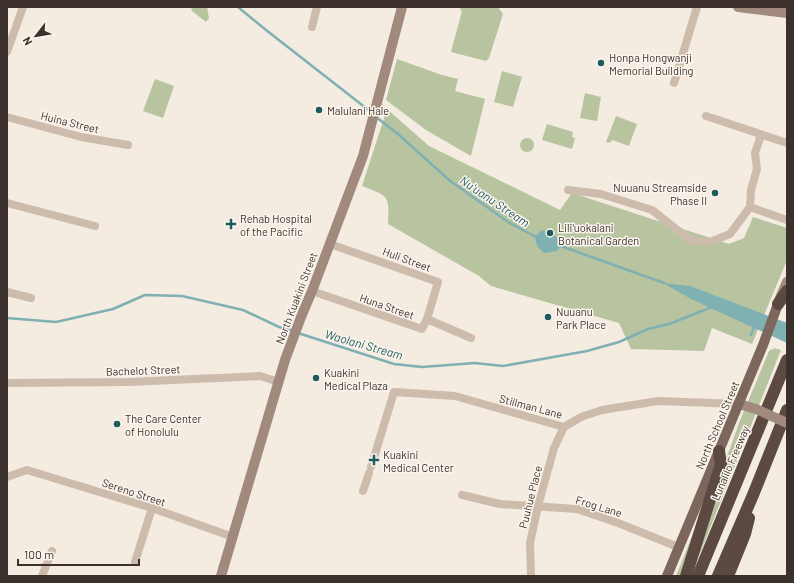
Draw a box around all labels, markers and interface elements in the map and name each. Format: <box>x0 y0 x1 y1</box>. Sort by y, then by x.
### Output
north arrow <box>16 16 56 56</box>
text: N <box>20 35 34 48</box>
place label: Honpa Hongwanji Memorial Building <box>609 51 694 77</box>
marker: Honpa Hongwanji Memorial Building <box>596 58 606 68</box>
place label: Malulani Hale <box>327 104 389 117</box>
marker: Malulani Hale <box>314 105 324 115</box>
street label: Huina Street <box>39 108 101 136</box>
water label: Nuʻuanu Stream <box>458 173 533 230</box>
place label: Nuuanu Streamside Phase II <box>613 181 707 207</box>
marker: Nuuanu Streamside Phase II <box>710 188 720 198</box>
place label: Rehab Hospital of the Pacific <box>240 212 312 238</box>
marker: Rehab Hospital of the Pacific <box>225 218 237 230</box>
place label: Lili'uokalani Botanical Garden <box>558 221 639 247</box>
marker: Lili'uokalani Botanical Garden <box>545 228 555 238</box>
street label: Huli Street <box>381 244 433 274</box>
street label: North Kuakini Street <box>273 250 319 346</box>
street label: Huna Street <box>358 291 416 321</box>
place label: Nuuanu Park Place <box>556 305 606 331</box>
marker: Nuuanu Park Place <box>543 312 553 322</box>
water label: Waolani Stream <box>323 326 405 362</box>
street label: Bachelot Street <box>105 362 181 378</box>
place label: Kuakini Medical Plaza <box>324 366 388 392</box>
marker: Kuakini Medical Plaza <box>311 373 321 383</box>
street label: North School Street <box>693 379 741 471</box>
street label: Stillman Lane <box>498 391 564 421</box>
place label: The Care Center of Honolulu <box>125 412 202 438</box>
marker: The Care Center of Honolulu <box>112 419 122 429</box>
street label: Lunalilo Freeway <box>708 424 752 502</box>
place label: Kuakini Medical Center <box>383 448 454 474</box>
marker: Kuakini Medical Center <box>368 454 380 466</box>
street label: Puuhue Place <box>516 464 544 530</box>
street label: Sereno Street <box>101 476 167 508</box>
street label: Frog Lane <box>574 493 624 519</box>
scale bar <box>18 541 139 567</box>
text: 100 m <box>24 547 54 561</box>

